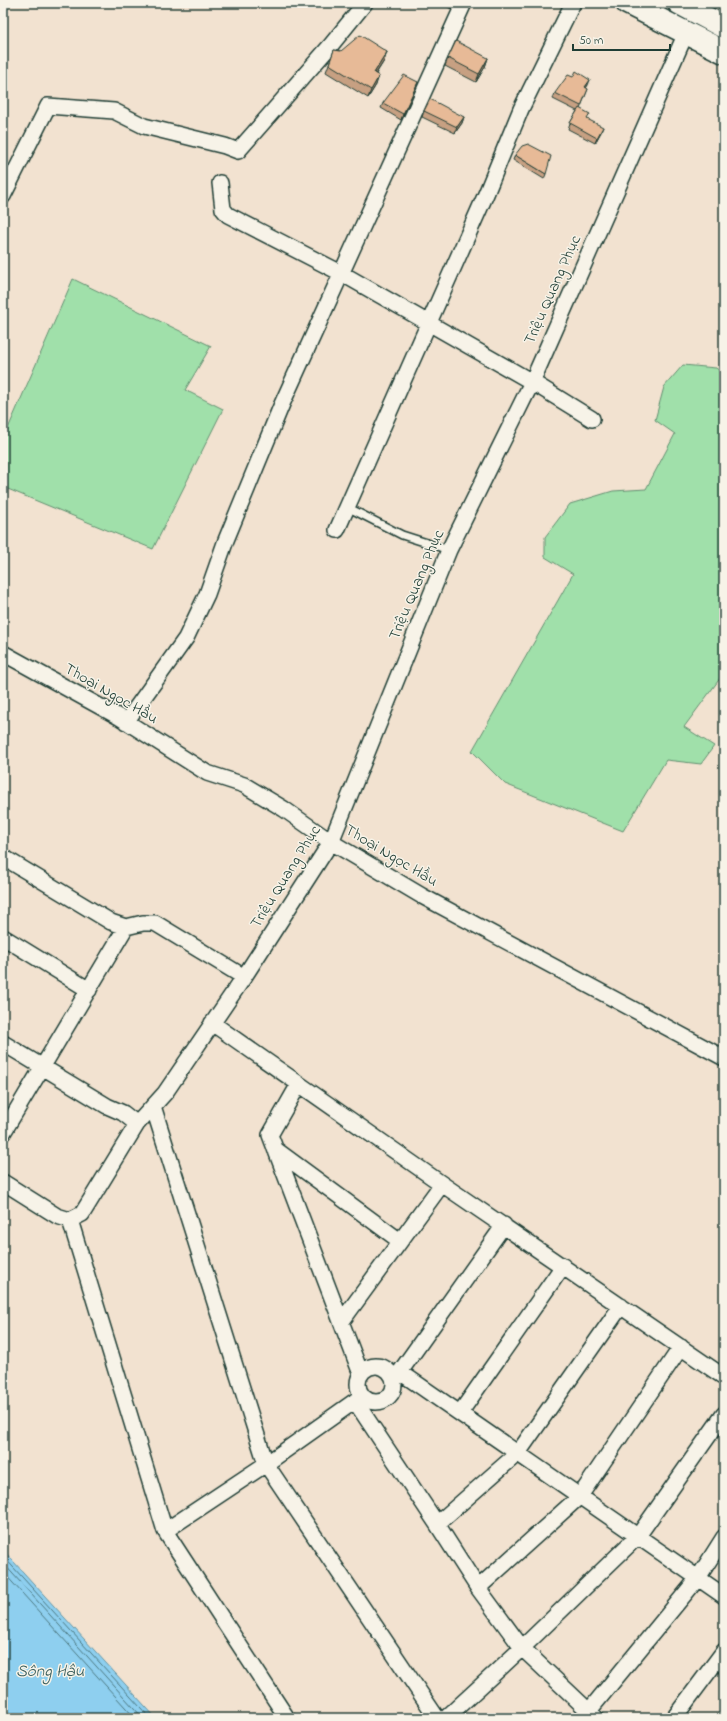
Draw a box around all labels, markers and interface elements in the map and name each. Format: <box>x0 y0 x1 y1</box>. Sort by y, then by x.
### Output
scale bar <box>573 26 670 52</box>
text: 50 m <box>579 32 603 50</box>
street label: Triệu Quang Phục <box>518 231 588 349</box>
street label: Triệu Quang Phục <box>383 525 451 644</box>
street label: Thoại Ngọc Hầu <box>59 657 163 731</box>
street label: Thoại Ngọc Hầu <box>340 819 442 893</box>
street label: Triệu Quang Phục <box>245 820 328 933</box>
water label: Sông Hậu <box>16 1659 84 1685</box>

